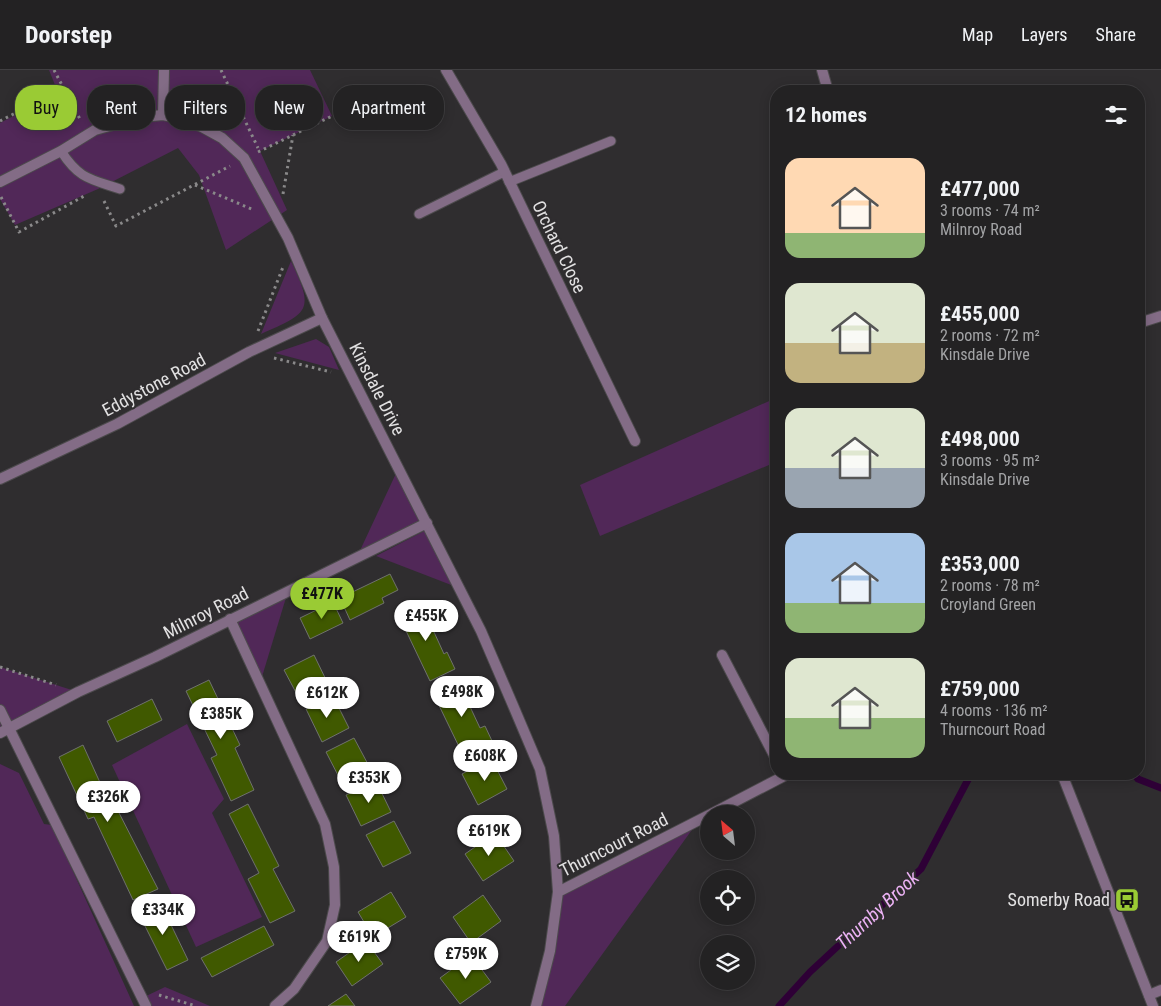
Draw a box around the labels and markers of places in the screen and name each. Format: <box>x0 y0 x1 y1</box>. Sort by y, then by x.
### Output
pin: £477K <box>287 578 357 620</box>
pin: £455K <box>391 600 461 642</box>
pin: £612K <box>292 676 362 719</box>
pin: £498K <box>427 676 497 718</box>
pin: £385K <box>186 698 256 740</box>
pin: £608K <box>450 740 520 782</box>
pin: £353K <box>334 762 404 804</box>
pin: £326K <box>73 780 143 823</box>
pin: £619K <box>454 814 524 857</box>
bus stop icon: Somerby Road <box>1114 887 1140 913</box>
place label: Somerby Road <box>1008 889 1110 910</box>
pin: £334K <box>128 894 198 936</box>
pin: £619K <box>324 920 394 963</box>
pin: £759K <box>431 938 501 980</box>

